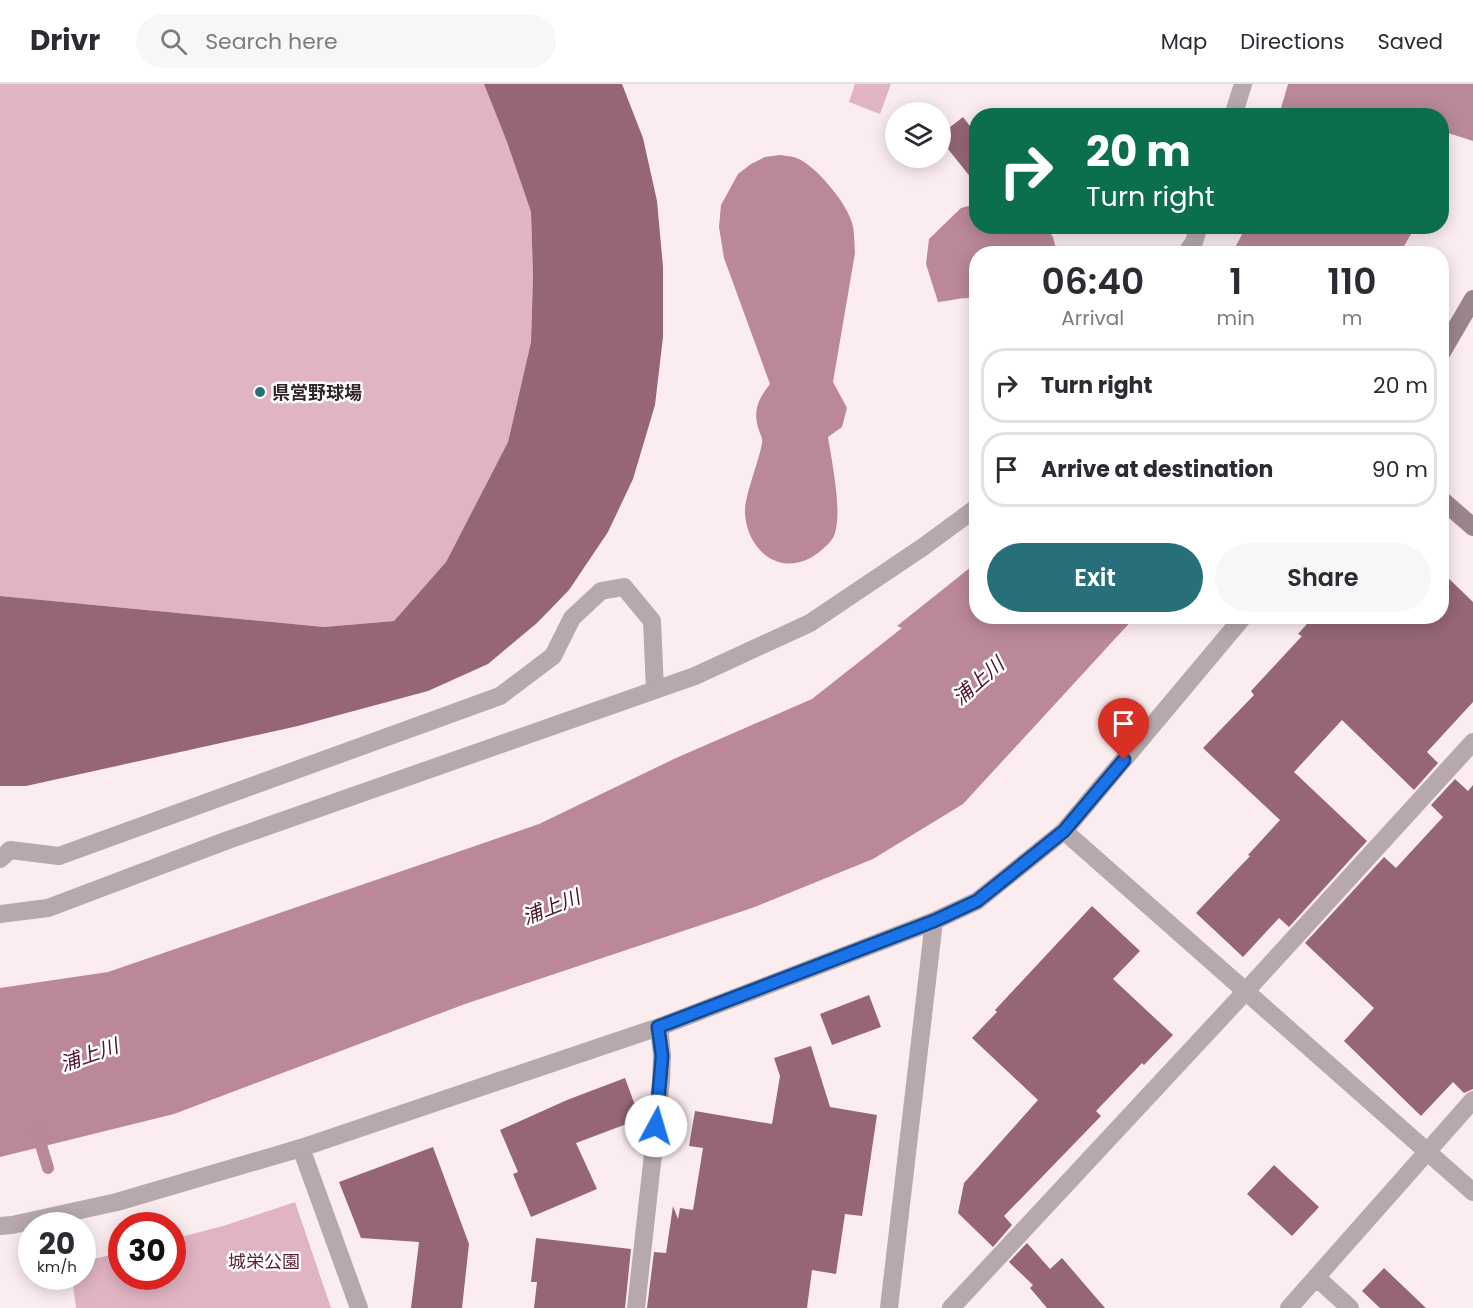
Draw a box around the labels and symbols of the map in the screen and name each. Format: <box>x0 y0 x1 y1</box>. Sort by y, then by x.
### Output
place label: 県営野球場 <box>272 380 362 405</box>
marker: 県営野球場 <box>253 385 267 399</box>
water label: 浦上川 <box>946 649 1011 711</box>
pin <box>1098 698 1149 760</box>
water label: 浦上川 <box>518 882 586 931</box>
water label: 浦上川 <box>56 1031 124 1078</box>
position arrow <box>624 1094 688 1158</box>
speed limit sign: 30 <box>108 1212 186 1290</box>
park label: 城栄公園 <box>228 1249 300 1274</box>

